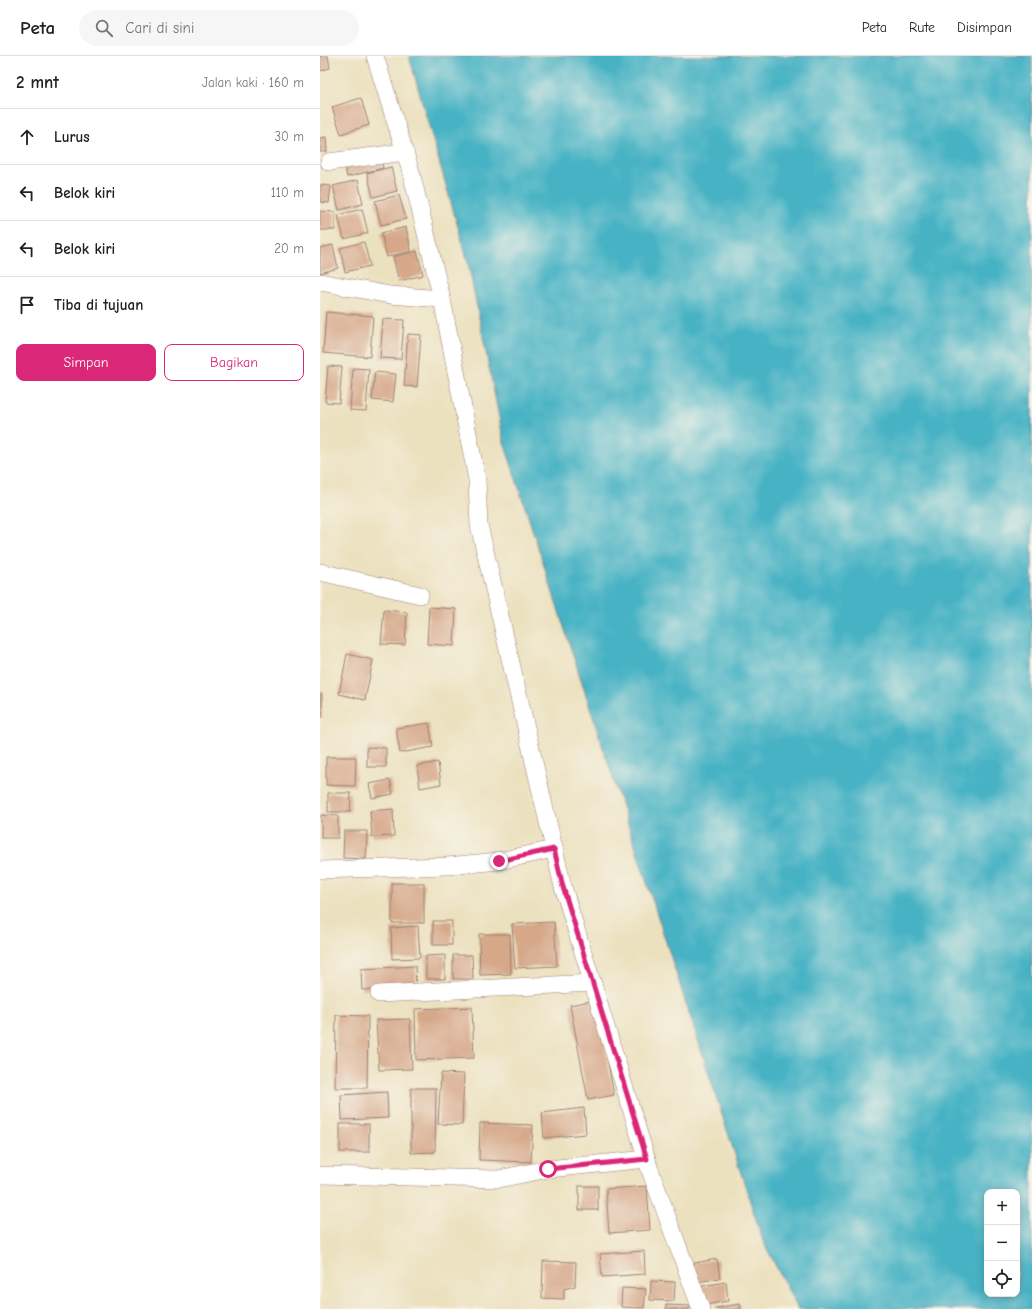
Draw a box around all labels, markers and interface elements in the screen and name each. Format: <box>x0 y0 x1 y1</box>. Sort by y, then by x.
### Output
search box <box>79 10 359 46</box>
text: Peta <box>20 17 55 39</box>
icon: search <box>93 17 115 39</box>
text: Cari di sini <box>125 19 194 37</box>
text: Peta <box>862 19 887 36</box>
text: Rute <box>909 19 935 36</box>
text: Disimpan <box>957 19 1012 36</box>
text: 2 mnt <box>16 73 59 92</box>
text: Jalan kaki · 160 m <box>202 75 304 90</box>
icon: ahead <box>16 126 38 148</box>
text: Lurus <box>54 128 90 146</box>
text: 30 m <box>274 129 304 144</box>
icon: left <box>16 182 38 204</box>
text: Belok kiri <box>54 184 115 202</box>
text: 110 m <box>271 185 304 200</box>
icon: left <box>16 238 38 260</box>
text: Belok kiri <box>54 240 115 258</box>
text: 20 m <box>274 241 304 256</box>
icon: arrive <box>16 294 38 316</box>
text: Tiba di tujuan <box>54 296 143 314</box>
button: Simpan <box>16 344 156 381</box>
button: Bagikan <box>164 344 304 381</box>
route end <box>490 852 508 870</box>
route start <box>539 1160 557 1178</box>
map controls <box>984 1189 1020 1297</box>
button: + <box>984 1189 1020 1225</box>
button: − <box>984 1225 1020 1261</box>
button: locate <box>984 1261 1020 1297</box>

